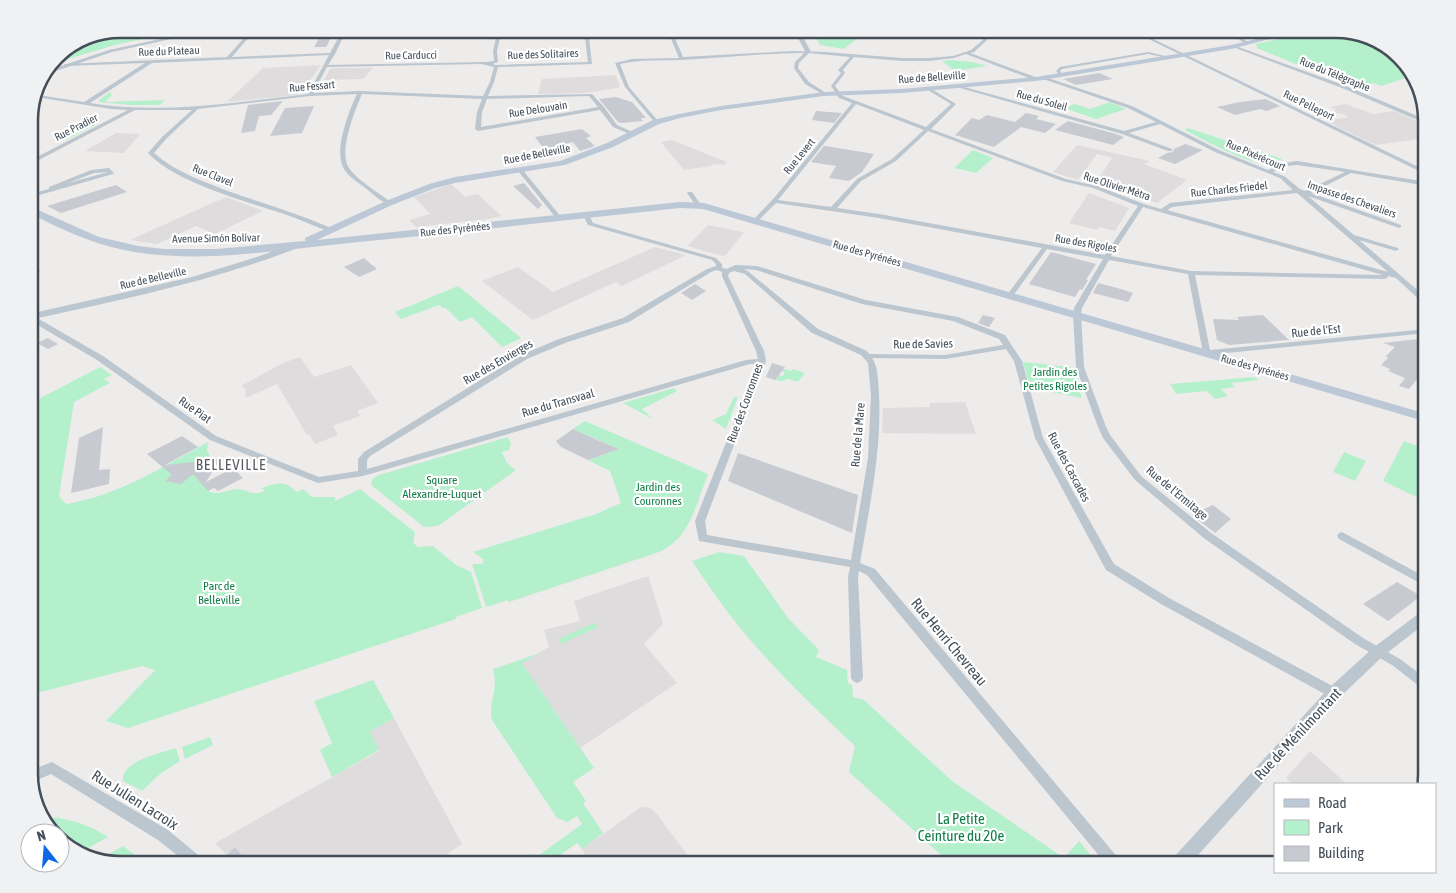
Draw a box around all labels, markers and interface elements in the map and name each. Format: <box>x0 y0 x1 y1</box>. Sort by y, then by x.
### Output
street label: Rue du Plateau <box>138 44 200 58</box>
street label: Rue des Solitaires <box>507 47 579 61</box>
street label: Rue Carducci <box>385 49 437 61</box>
street label: Rue du Télégraphe <box>1298 54 1372 94</box>
street label: Rue de Belleville <box>898 69 966 85</box>
street label: Rue Fessart <box>289 78 335 94</box>
street label: Rue du Soleil <box>1015 87 1069 113</box>
street label: Rue Pelleport <box>1282 88 1336 122</box>
street label: Rue Delouvain <box>508 98 568 120</box>
street label: Rue Pradier <box>52 111 100 143</box>
street label: Rue Levert <box>781 136 817 176</box>
street label: Rue Pixérécourt <box>1224 137 1288 173</box>
street label: Rue de Belleville <box>503 142 571 166</box>
street label: Rue Clavel <box>191 161 235 189</box>
street label: Rue Olivier Métra <box>1082 170 1152 202</box>
street label: Impasse des Chevaliers <box>1306 178 1398 220</box>
street label: Rue Charles Friedel <box>1190 179 1268 199</box>
street label: Rue des Pyrénées <box>419 219 491 239</box>
street label: Avenue Simón Bolívar <box>172 231 261 245</box>
street label: Rue des Rigoles <box>1054 232 1118 254</box>
street label: Rue des Pyrénées <box>832 238 903 268</box>
street label: Rue de Belleville <box>119 265 187 291</box>
street label: Rue de l'Est <box>1291 321 1342 341</box>
street label: Rue des Envierges <box>461 336 535 388</box>
street label: Rue de Savies <box>893 336 953 352</box>
street label: Rue des Pyrénées <box>1220 352 1291 382</box>
street label: Rue des Couronnes <box>724 361 766 445</box>
park label: Jardin des Petites Rigoles <box>1023 365 1087 393</box>
street label: Rue du Transvaal <box>520 386 597 420</box>
street label: Rue Piat <box>176 394 214 426</box>
street label: Rue de la Mare <box>848 402 868 468</box>
street label: Rue des Cascades <box>1045 430 1093 504</box>
district label: BELLEVILLE <box>196 456 266 473</box>
street label: Rue de l'Ermitage <box>1143 463 1211 523</box>
park label: Square Alexandre-Luquet <box>402 473 482 501</box>
park label: Jardin des Couronnes <box>634 480 682 508</box>
park label: Parc de Belleville <box>198 579 240 607</box>
street label: Rue Henri Chevreau <box>908 595 991 689</box>
street label: Rue de Ménilmontant <box>1251 684 1344 783</box>
street label: Rue Julien Lacroix <box>89 766 182 833</box>
legend <box>1274 783 1436 873</box>
text: Road <box>1318 794 1347 811</box>
park label: La Petite Ceinture du 20e <box>918 810 1004 844</box>
text: Park <box>1318 819 1343 836</box>
north arrow <box>20 823 70 873</box>
text: N <box>35 827 47 844</box>
text: Building <box>1318 844 1364 861</box>

